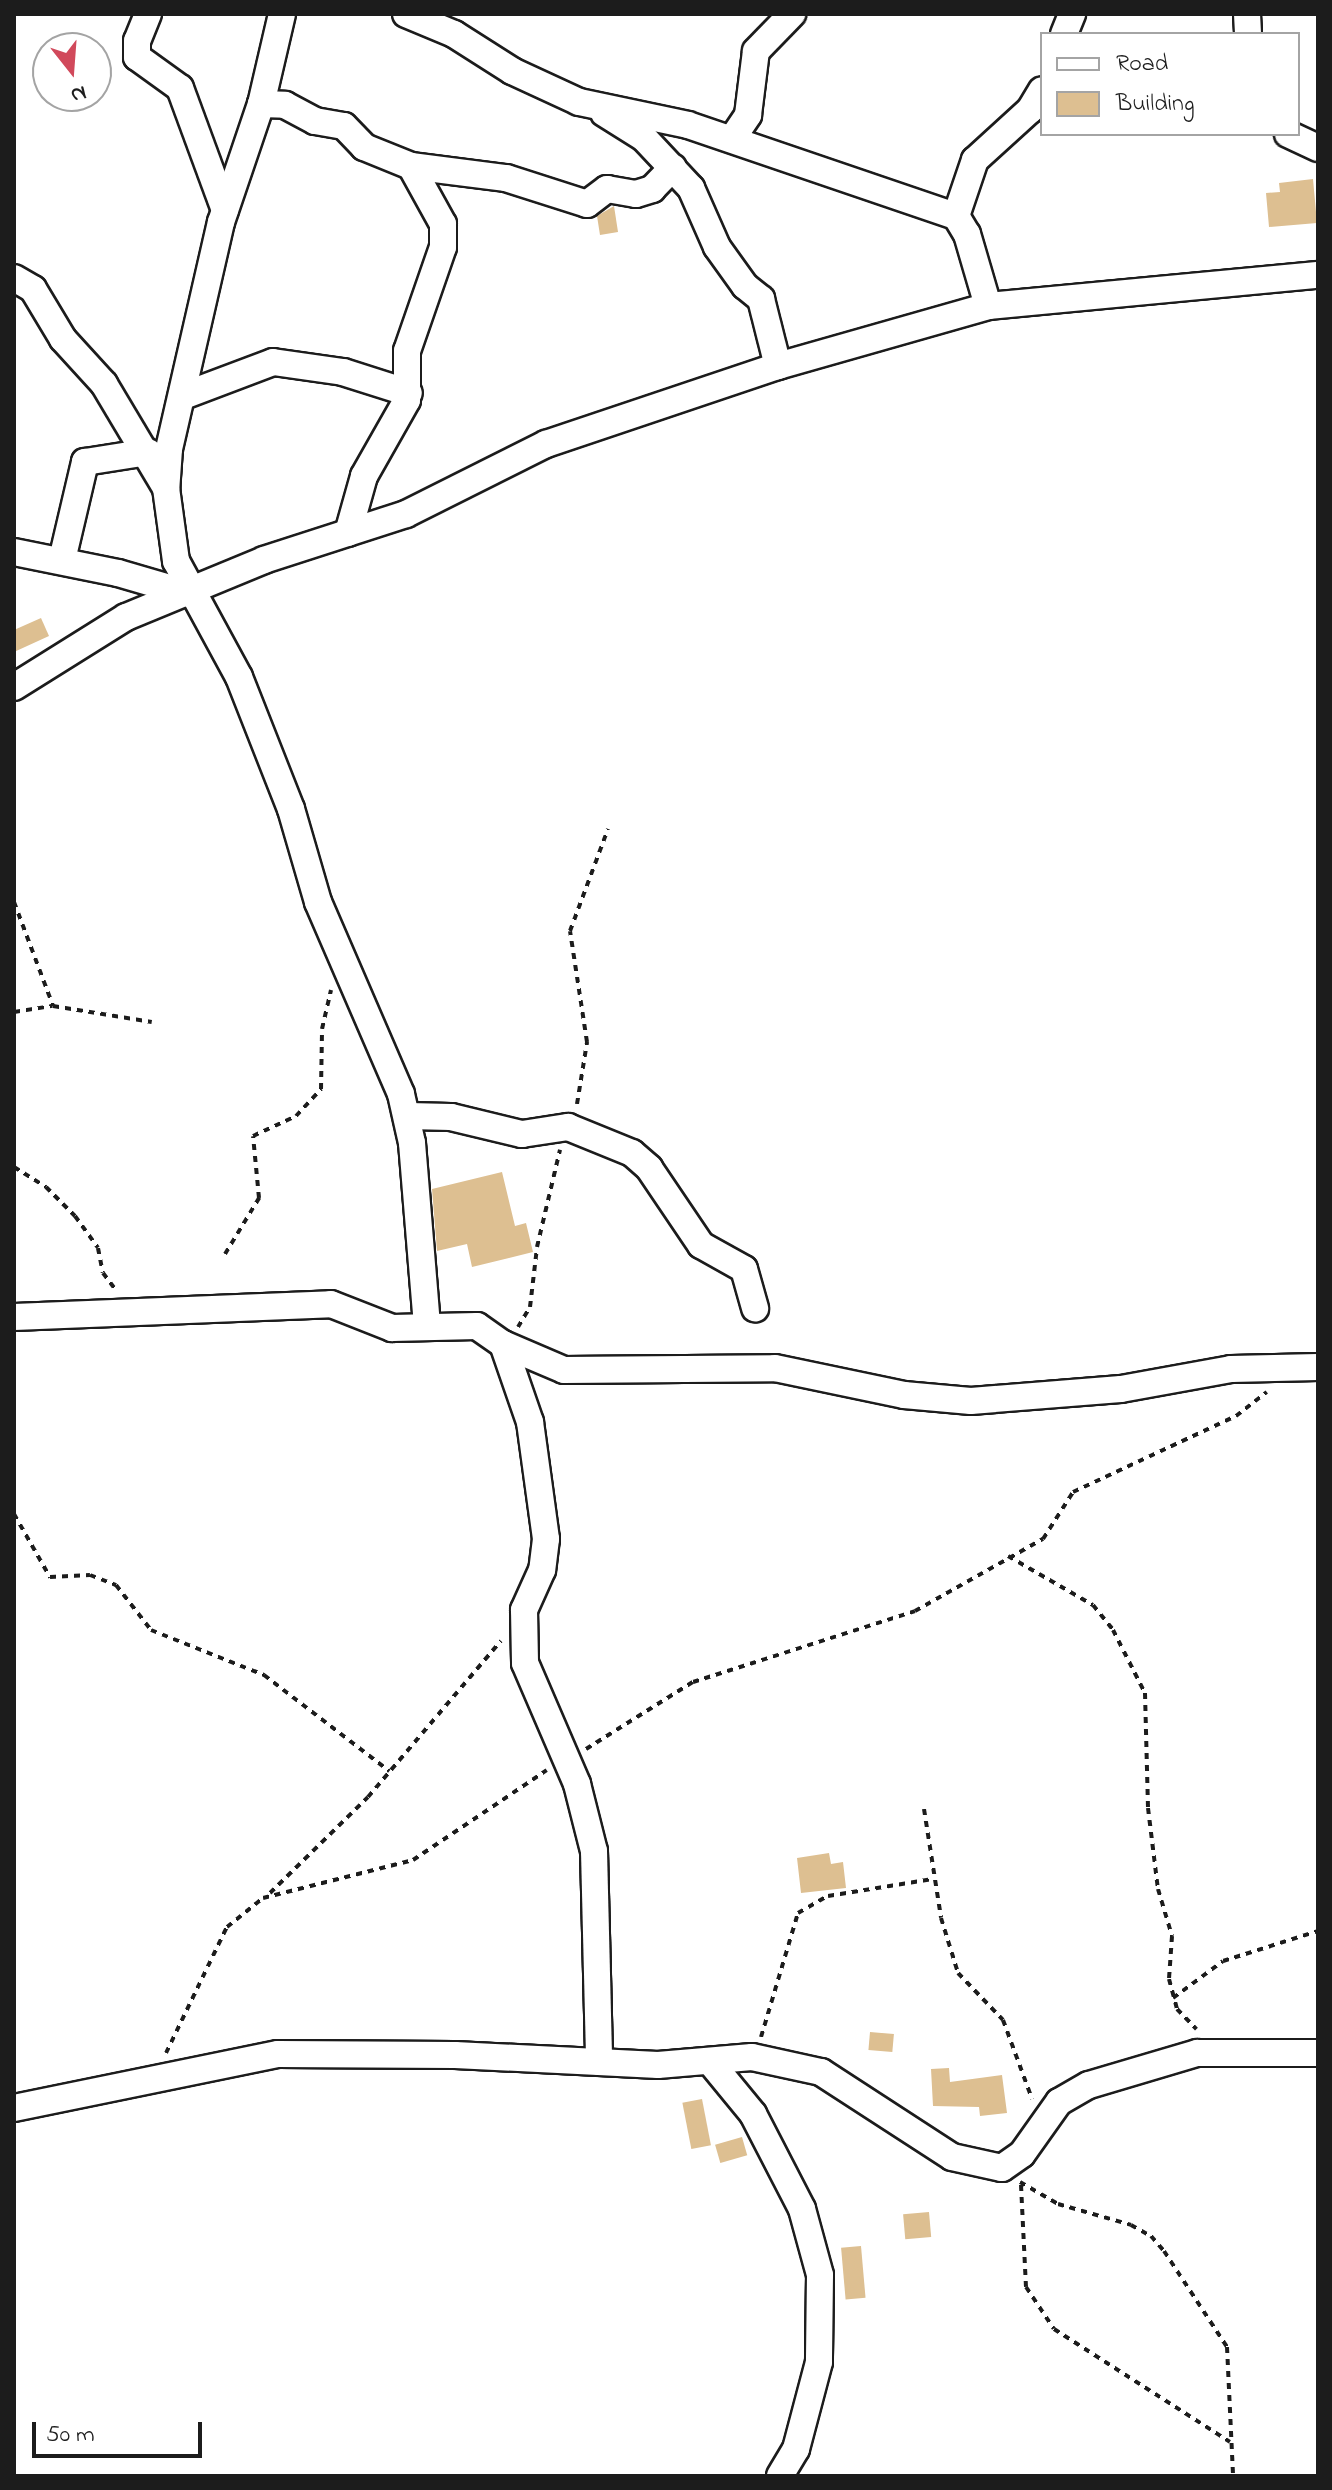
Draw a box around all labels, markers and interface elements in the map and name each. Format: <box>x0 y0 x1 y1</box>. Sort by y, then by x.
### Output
north arrow <box>32 32 112 112</box>
legend <box>1040 32 1300 136</box>
text: Road <box>1116 47 1168 82</box>
text: N <box>67 76 90 111</box>
text: Building <box>1116 87 1195 122</box>
scale bar <box>36 2406 206 2456</box>
text: 50 m <box>46 2418 95 2453</box>

